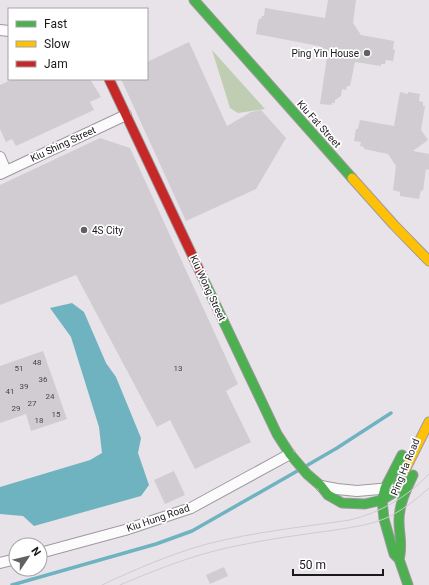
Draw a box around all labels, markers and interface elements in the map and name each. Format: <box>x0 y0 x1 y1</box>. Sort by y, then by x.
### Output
legend <box>8 8 148 80</box>
text: Fast <box>44 17 67 31</box>
text: Slow <box>44 37 70 51</box>
place label: Ping Yin House <box>291 48 359 59</box>
marker: Ping Yin House <box>362 48 372 58</box>
text: Jam <box>44 57 68 71</box>
street label: Kiu Fat Street <box>295 98 343 150</box>
street label: Kiu Shing Street <box>29 124 97 164</box>
marker: 4S City <box>79 225 89 235</box>
place label: 4S City <box>92 225 123 236</box>
street label: Kiu Wong Street <box>188 253 228 323</box>
house number: 48 <box>33 358 42 367</box>
house number: 51 <box>15 364 24 373</box>
house number: 13 <box>174 364 183 373</box>
house number: 36 <box>39 375 48 384</box>
house number: 39 <box>20 382 29 391</box>
house number: 41 <box>6 387 15 396</box>
house number: 24 <box>46 392 55 401</box>
house number: 27 <box>28 399 37 408</box>
house number: 29 <box>12 404 21 413</box>
house number: 15 <box>52 410 61 419</box>
house number: 18 <box>35 416 44 425</box>
street label: Ping Ha Road <box>389 437 421 497</box>
street label: Kiu Hung Road <box>125 502 191 534</box>
north arrow <box>8 537 48 577</box>
text: N <box>28 545 43 559</box>
scale bar <box>293 551 383 577</box>
text: 50 m <box>299 558 326 572</box>

